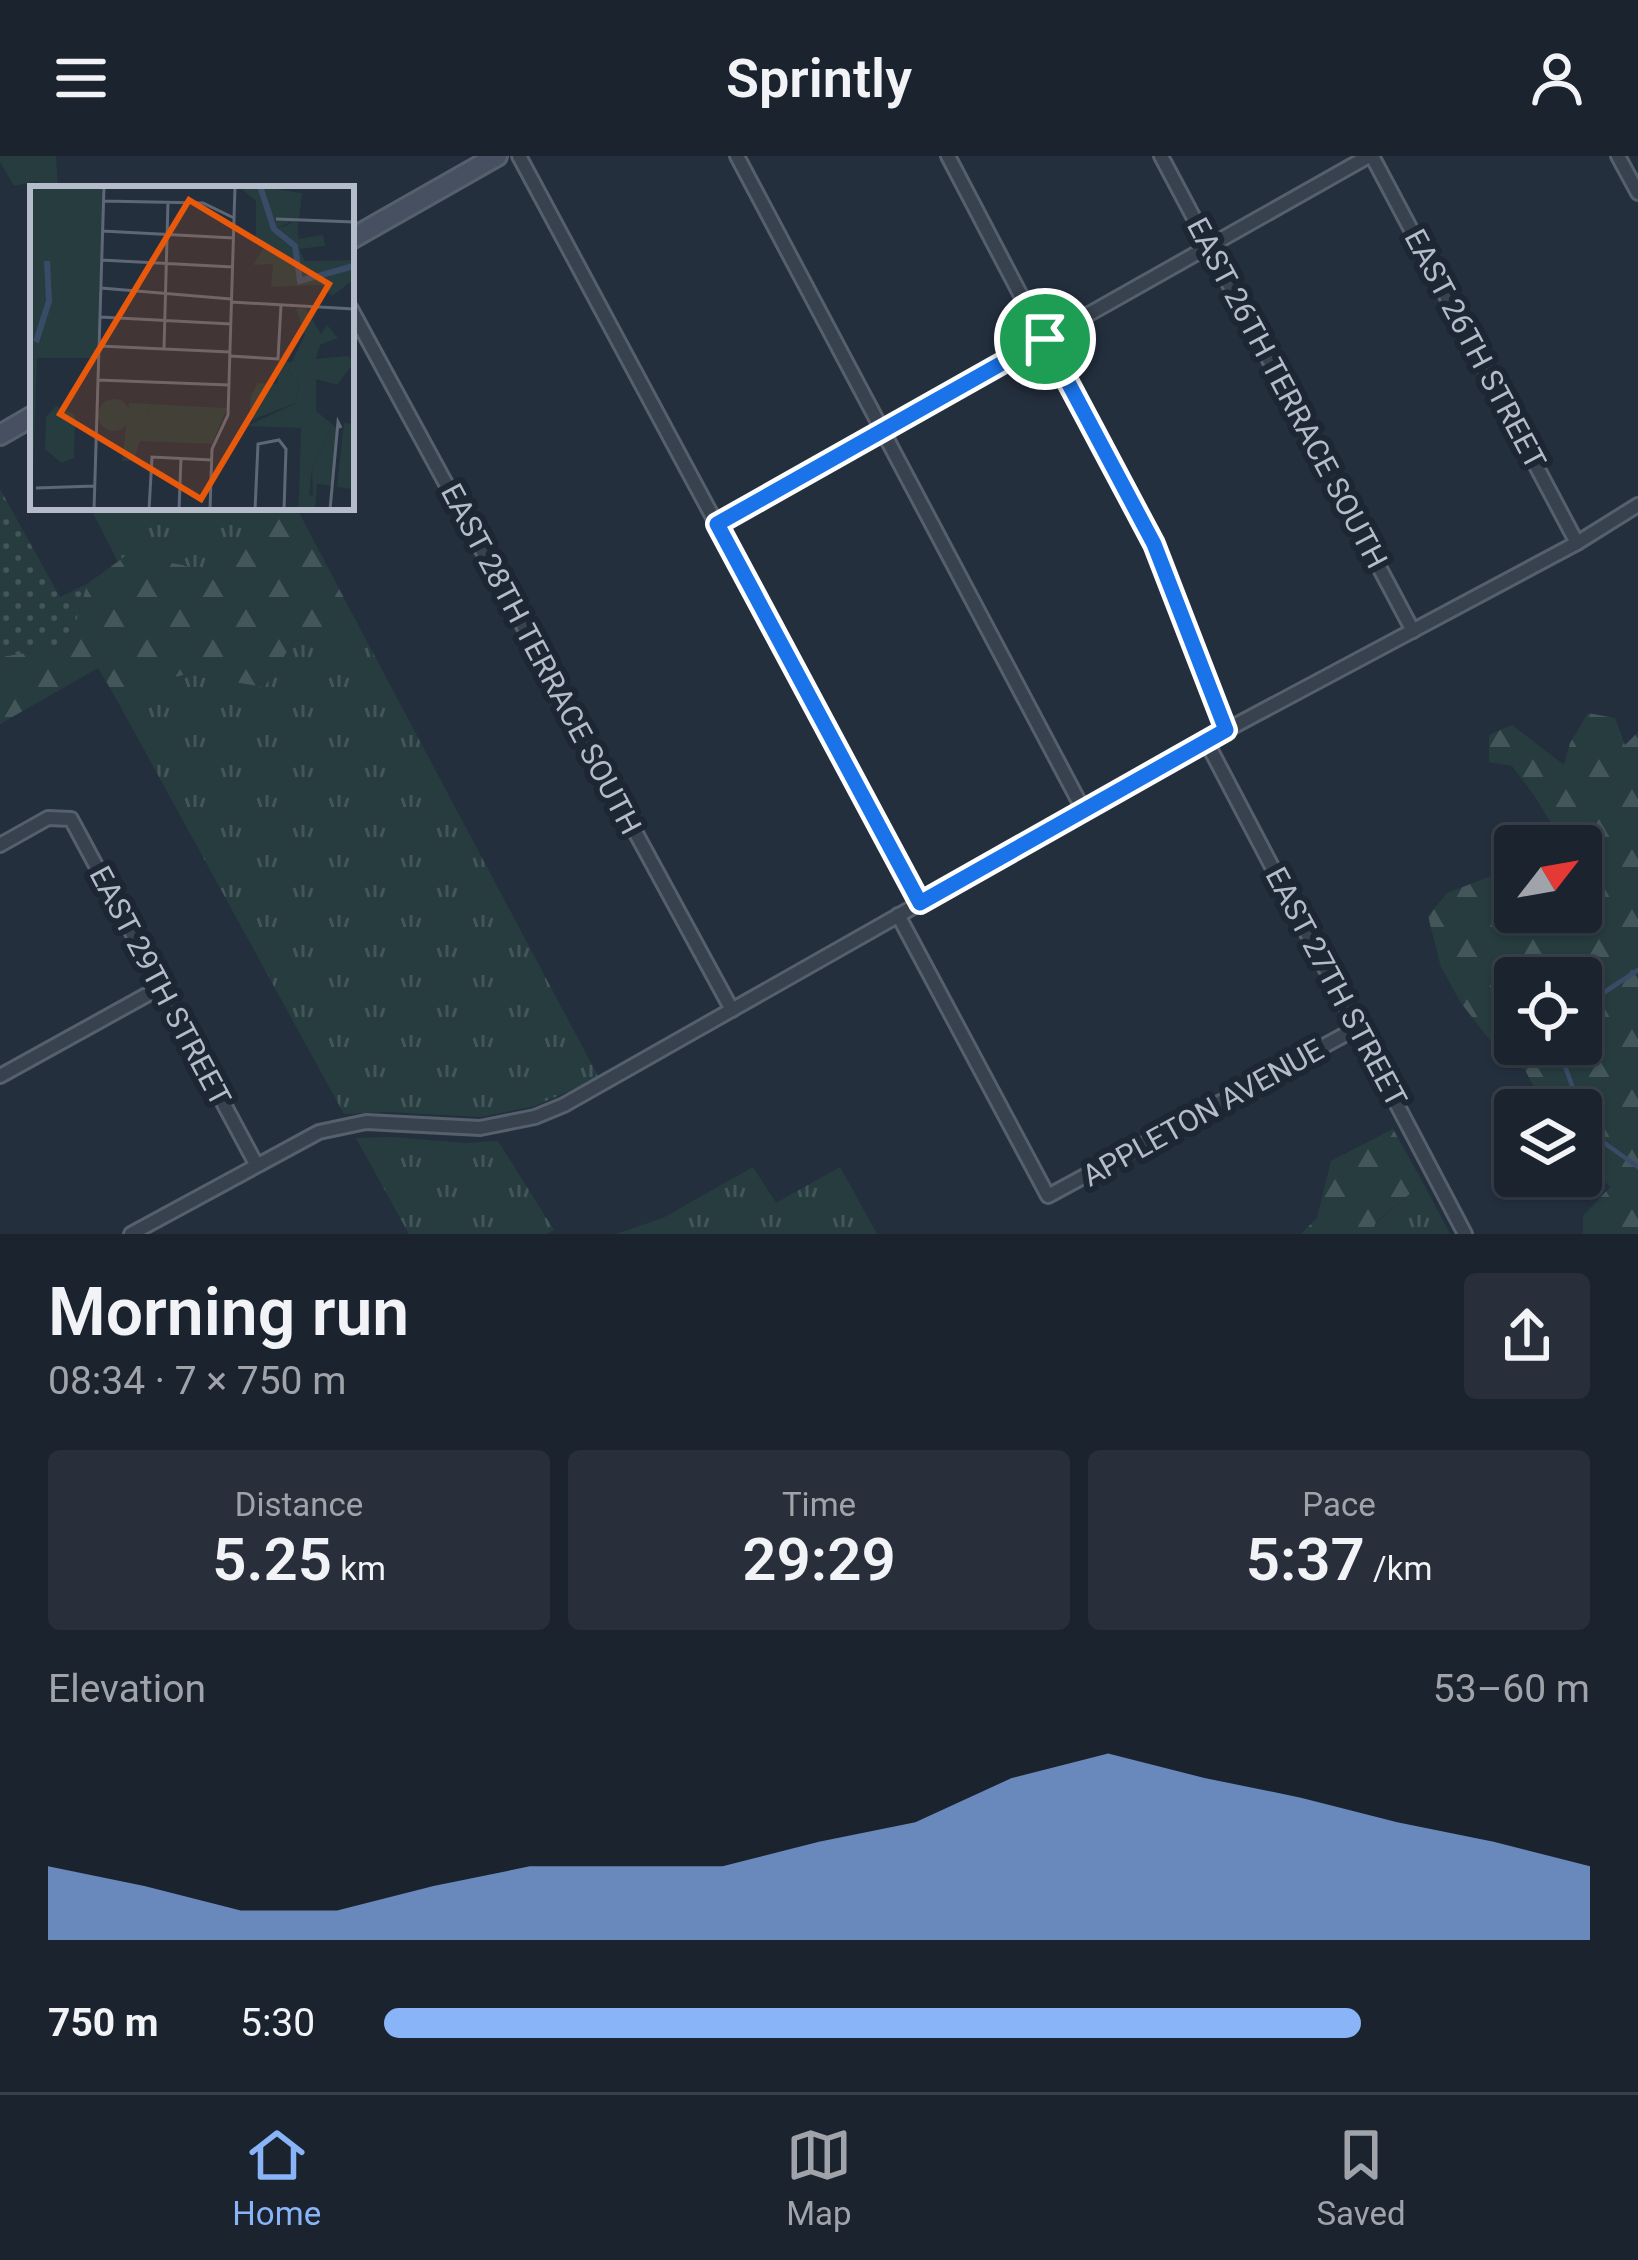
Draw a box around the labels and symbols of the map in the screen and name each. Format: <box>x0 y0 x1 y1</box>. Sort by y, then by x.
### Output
inset map <box>30 186 354 510</box>
street label: EAST 26TH TERRACE SOUTH <box>1180 212 1395 574</box>
street label: EAST 26TH STREET <box>1398 223 1553 475</box>
pin <box>994 288 1096 390</box>
street label: EAST 28TH TERRACE SOUTH <box>434 478 649 840</box>
north arrow <box>1494 825 1602 933</box>
street label: EAST 29TH STREET <box>83 860 238 1112</box>
street label: EAST 27TH STREET <box>1259 861 1414 1113</box>
street label: APPLETON AVENUE <box>1076 1032 1329 1193</box>

